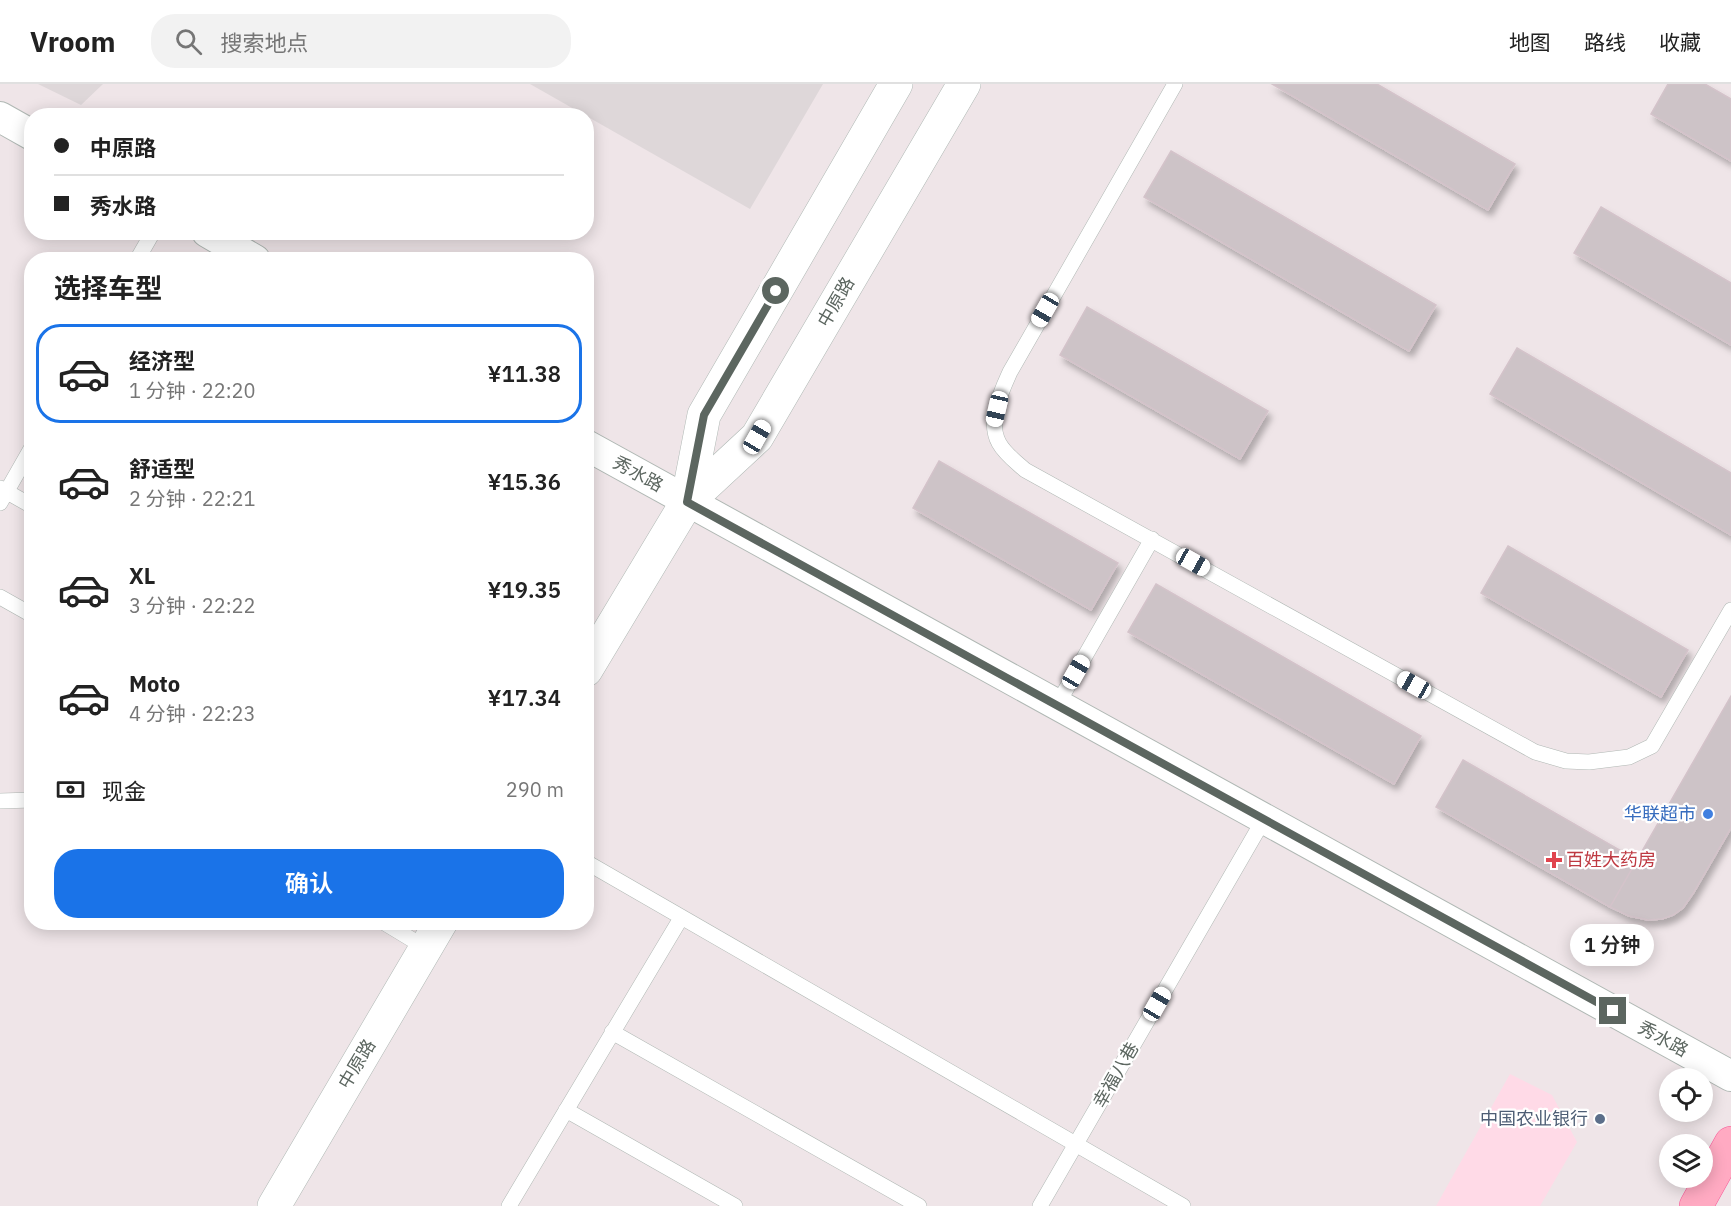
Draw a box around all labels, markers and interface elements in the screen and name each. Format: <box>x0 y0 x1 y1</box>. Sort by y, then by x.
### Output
search box <box>151 14 571 68</box>
text: Vroom <box>30 23 115 60</box>
icon: search <box>172 25 205 58</box>
text: 搜索地点 <box>220 28 308 57</box>
text: 地图 <box>1509 28 1551 56</box>
text: 路线 <box>1584 28 1626 56</box>
text: 收藏 <box>1659 28 1701 56</box>
text: 中原路 <box>90 133 156 162</box>
text: 秀水路 <box>90 191 156 220</box>
text: 选择车型 <box>54 270 162 305</box>
street label: 中原路 <box>812 273 859 331</box>
route start <box>762 277 789 304</box>
car <box>1028 290 1062 330</box>
text: 经济型 <box>129 346 195 375</box>
icon: car <box>57 347 111 401</box>
text: ¥11.38 <box>488 359 561 388</box>
text: 1 分钟 · 22:20 <box>129 377 256 404</box>
car <box>984 389 1010 429</box>
car <box>740 417 774 457</box>
street label: 秀水路 <box>609 450 667 497</box>
text: 舒适型 <box>129 454 195 483</box>
icon: car <box>57 455 111 509</box>
text: ¥15.36 <box>488 467 561 496</box>
text: 2 分钟 · 22:21 <box>129 485 256 512</box>
car <box>1173 545 1213 579</box>
text: XL <box>129 561 155 590</box>
icon: car <box>57 563 111 617</box>
text: ¥19.35 <box>488 575 561 604</box>
text: 3 分钟 · 22:22 <box>129 592 256 619</box>
car <box>1059 652 1093 692</box>
car <box>1394 668 1434 702</box>
text: Moto <box>129 669 180 698</box>
icon: car <box>57 671 111 725</box>
text: ¥17.34 <box>488 683 561 712</box>
text: 4 分钟 · 22:23 <box>129 700 256 727</box>
icon: cash <box>54 773 87 806</box>
text: 现金 <box>102 776 146 805</box>
text: 290 m <box>506 776 564 803</box>
place label: 华联超市 <box>1624 802 1696 825</box>
marker: 华联超市 <box>1701 807 1715 821</box>
place label: 百姓大药房 <box>1566 848 1656 871</box>
button: 确认 <box>54 849 564 918</box>
marker: 百姓大药房 <box>1547 853 1561 867</box>
callout: 1 分钟 <box>1571 924 1655 966</box>
text: 1 分钟 <box>1584 931 1640 958</box>
car <box>1140 984 1174 1024</box>
route end <box>1599 997 1626 1024</box>
street label: 秀水路 <box>1634 1015 1692 1062</box>
street label: 中原路 <box>333 1035 380 1093</box>
street label: 幸福八巷 <box>1088 1038 1144 1112</box>
map controls <box>1659 1068 1713 1188</box>
button: locate <box>1659 1068 1713 1122</box>
place label: 中国农业银行 <box>1480 1107 1588 1130</box>
marker: 中国农业银行 <box>1593 1112 1607 1126</box>
button: layers <box>1659 1134 1713 1188</box>

